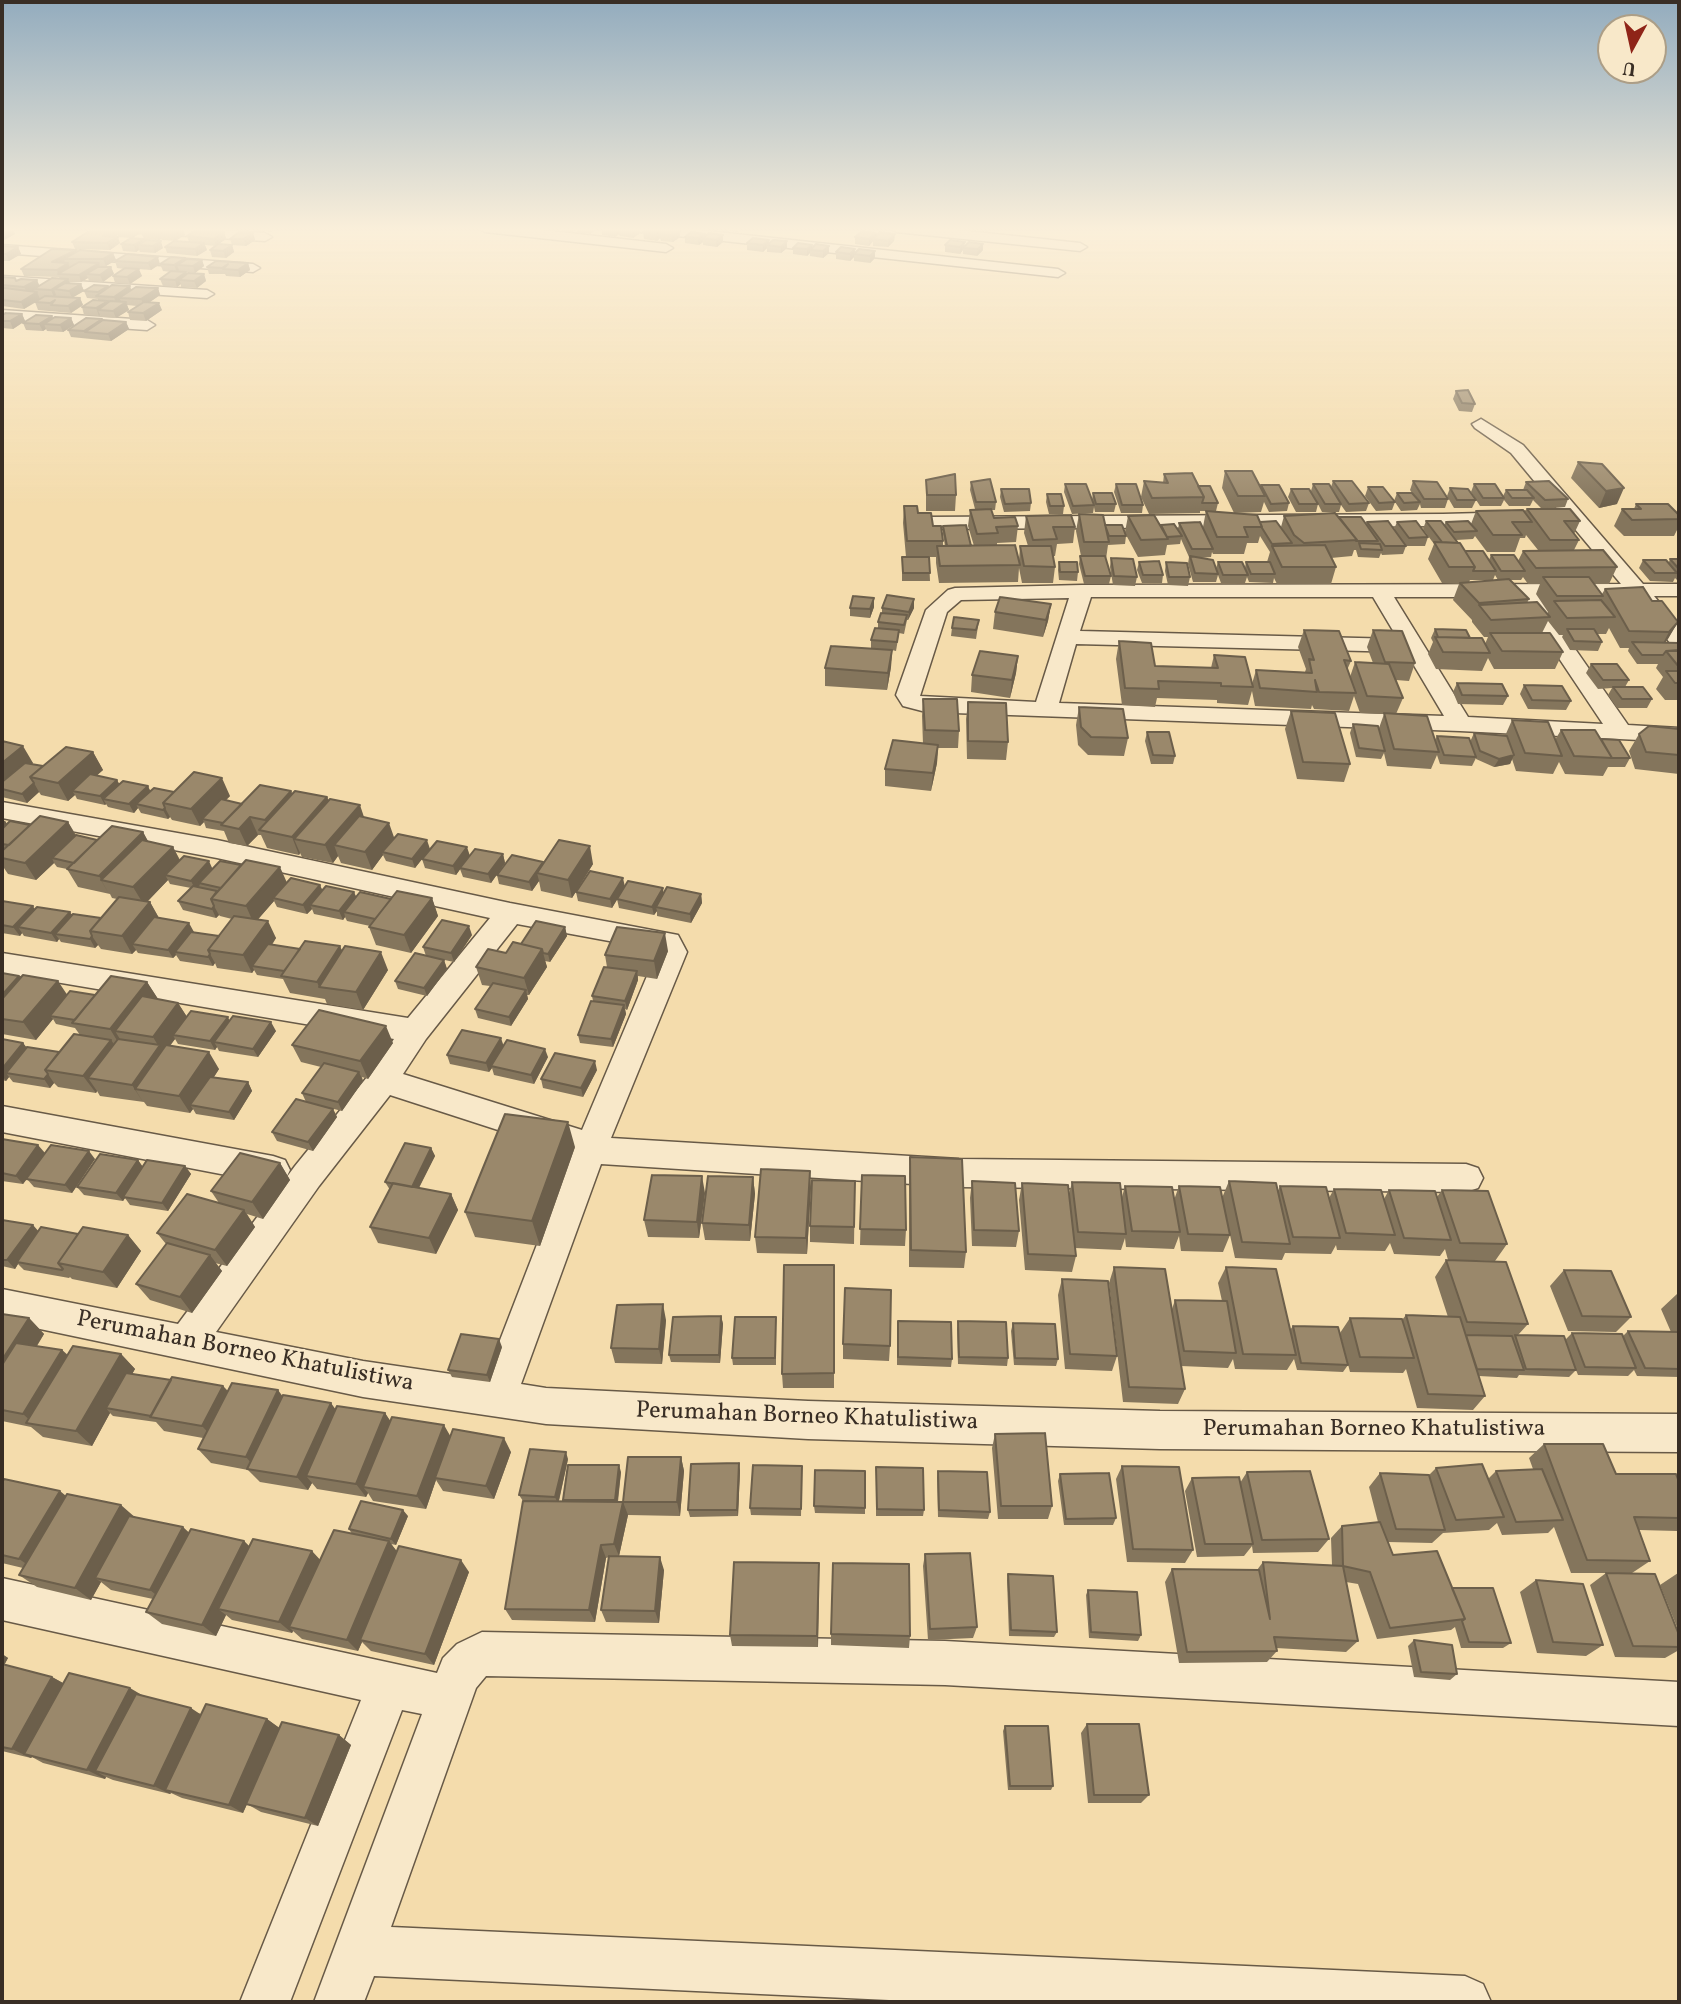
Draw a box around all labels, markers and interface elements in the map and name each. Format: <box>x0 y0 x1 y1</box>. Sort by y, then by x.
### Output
north arrow <box>1597 14 1667 84</box>
text: U <box>1621 54 1638 82</box>
street label: Perumahan Borneo Khatulistiwa <box>74 1306 416 1400</box>
street label: Perumahan Borneo Khatulistiwa <box>635 1398 979 1438</box>
street label: Perumahan Borneo Khatulistiwa <box>1202 1417 1546 1445</box>

